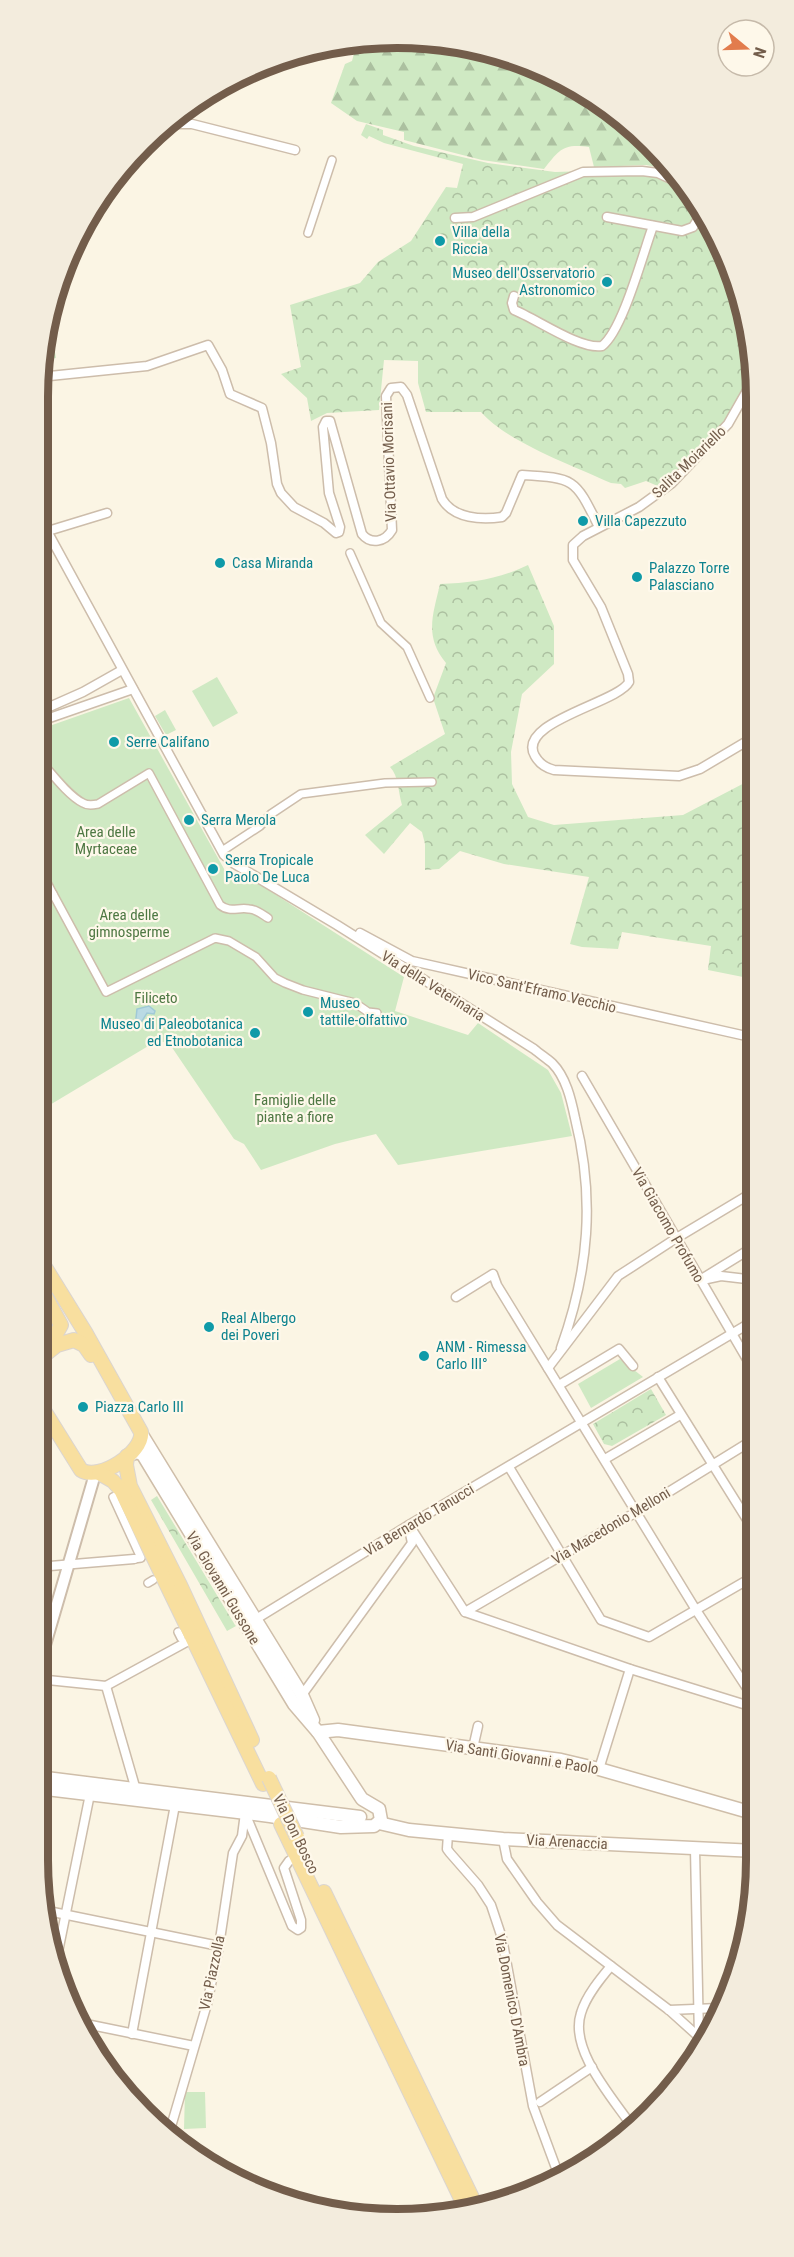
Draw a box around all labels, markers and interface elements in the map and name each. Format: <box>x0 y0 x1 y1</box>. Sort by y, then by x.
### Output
north arrow <box>716 18 776 78</box>
text: N <box>749 45 770 60</box>
place label: Villa della Riccia <box>452 223 510 258</box>
marker: Villa della Riccia <box>433 234 447 248</box>
place label: Museo dell'Osservatorio Astronomico <box>452 264 595 299</box>
marker: Museo dell'Osservatorio Astronomico <box>600 275 614 289</box>
street label: Via Ottavio Morisani <box>378 402 400 522</box>
street label: Salita Moiariello <box>648 422 730 502</box>
place label: Villa Capezzuto <box>595 512 687 530</box>
marker: Villa Capezzuto <box>576 514 590 528</box>
place label: Casa Miranda <box>232 554 313 572</box>
marker: Casa Miranda <box>213 556 227 570</box>
place label: Palazzo Torre Palasciano <box>649 559 729 594</box>
marker: Palazzo Torre Palasciano <box>630 570 644 584</box>
place label: Serre Califano <box>126 733 210 751</box>
marker: Serre Califano <box>107 735 121 749</box>
place label: Serra Merola <box>201 811 276 829</box>
marker: Serra Merola <box>182 813 196 827</box>
park label: Area delle Myrtaceae <box>75 823 137 858</box>
place label: Serra Tropicale Paolo De Luca <box>225 851 314 886</box>
marker: Serra Tropicale Paolo De Luca <box>206 862 220 876</box>
park label: Area delle gimnosperme <box>88 906 170 941</box>
street label: Via della Veterinaria <box>378 947 488 1025</box>
street label: Vico Sant'Eframo Vecchio <box>466 965 618 1017</box>
park label: Filiceto <box>134 989 178 1007</box>
place label: Museo tattile-olfattivo <box>320 994 407 1029</box>
marker: Museo tattile-olfattivo <box>301 1005 315 1019</box>
place label: Museo di Paleobotanica ed Etnobotanica <box>100 1015 243 1050</box>
marker: Museo di Paleobotanica ed Etnobotanica <box>248 1026 262 1040</box>
park label: Famiglie delle piante a fiore <box>254 1091 336 1126</box>
street label: Via Giacomo Profumo <box>628 1164 708 1286</box>
place label: Real Albergo dei Poveri <box>221 1309 296 1344</box>
marker: Real Albergo dei Poveri <box>202 1320 216 1334</box>
place label: ANM - Rimessa Carlo III° <box>436 1338 526 1373</box>
marker: ANM - Rimessa Carlo III° <box>417 1349 431 1363</box>
place label: Piazza Carlo III <box>95 1398 184 1416</box>
marker: Piazza Carlo III <box>76 1400 90 1414</box>
street label: Via Bernardo Tanucci <box>361 1480 477 1560</box>
street label: Via Macedonio Melloni <box>548 1483 674 1569</box>
street label: Via Giovanni Gussone <box>182 1528 264 1648</box>
street label: Via Santi Giovanni e Paolo <box>444 1736 600 1778</box>
street label: Via Don Bosco <box>269 1791 323 1877</box>
street label: Via Arenaccia <box>526 1831 608 1853</box>
street label: Via Domenico D'Ambra <box>490 1932 534 2068</box>
street label: Via Piazzolla <box>195 1934 229 2012</box>

